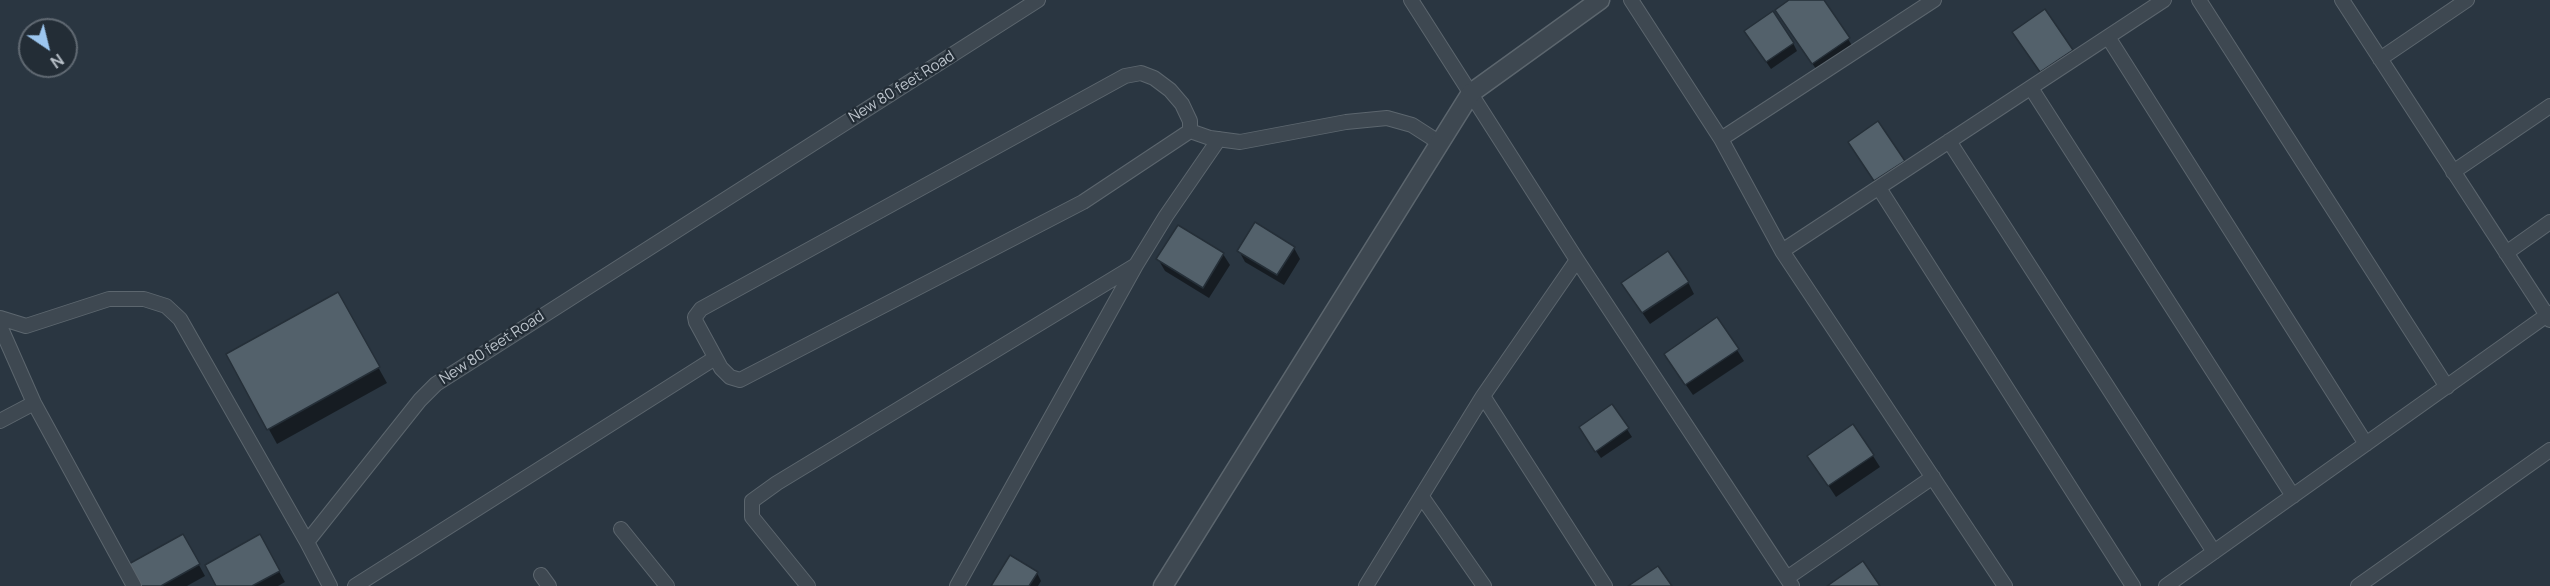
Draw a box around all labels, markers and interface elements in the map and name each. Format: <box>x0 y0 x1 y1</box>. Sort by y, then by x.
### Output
north arrow <box>18 18 78 78</box>
street label: New 80 feet Road <box>846 47 958 127</box>
text: N <box>46 49 68 73</box>
street label: New 80 feet Road <box>436 307 548 389</box>

